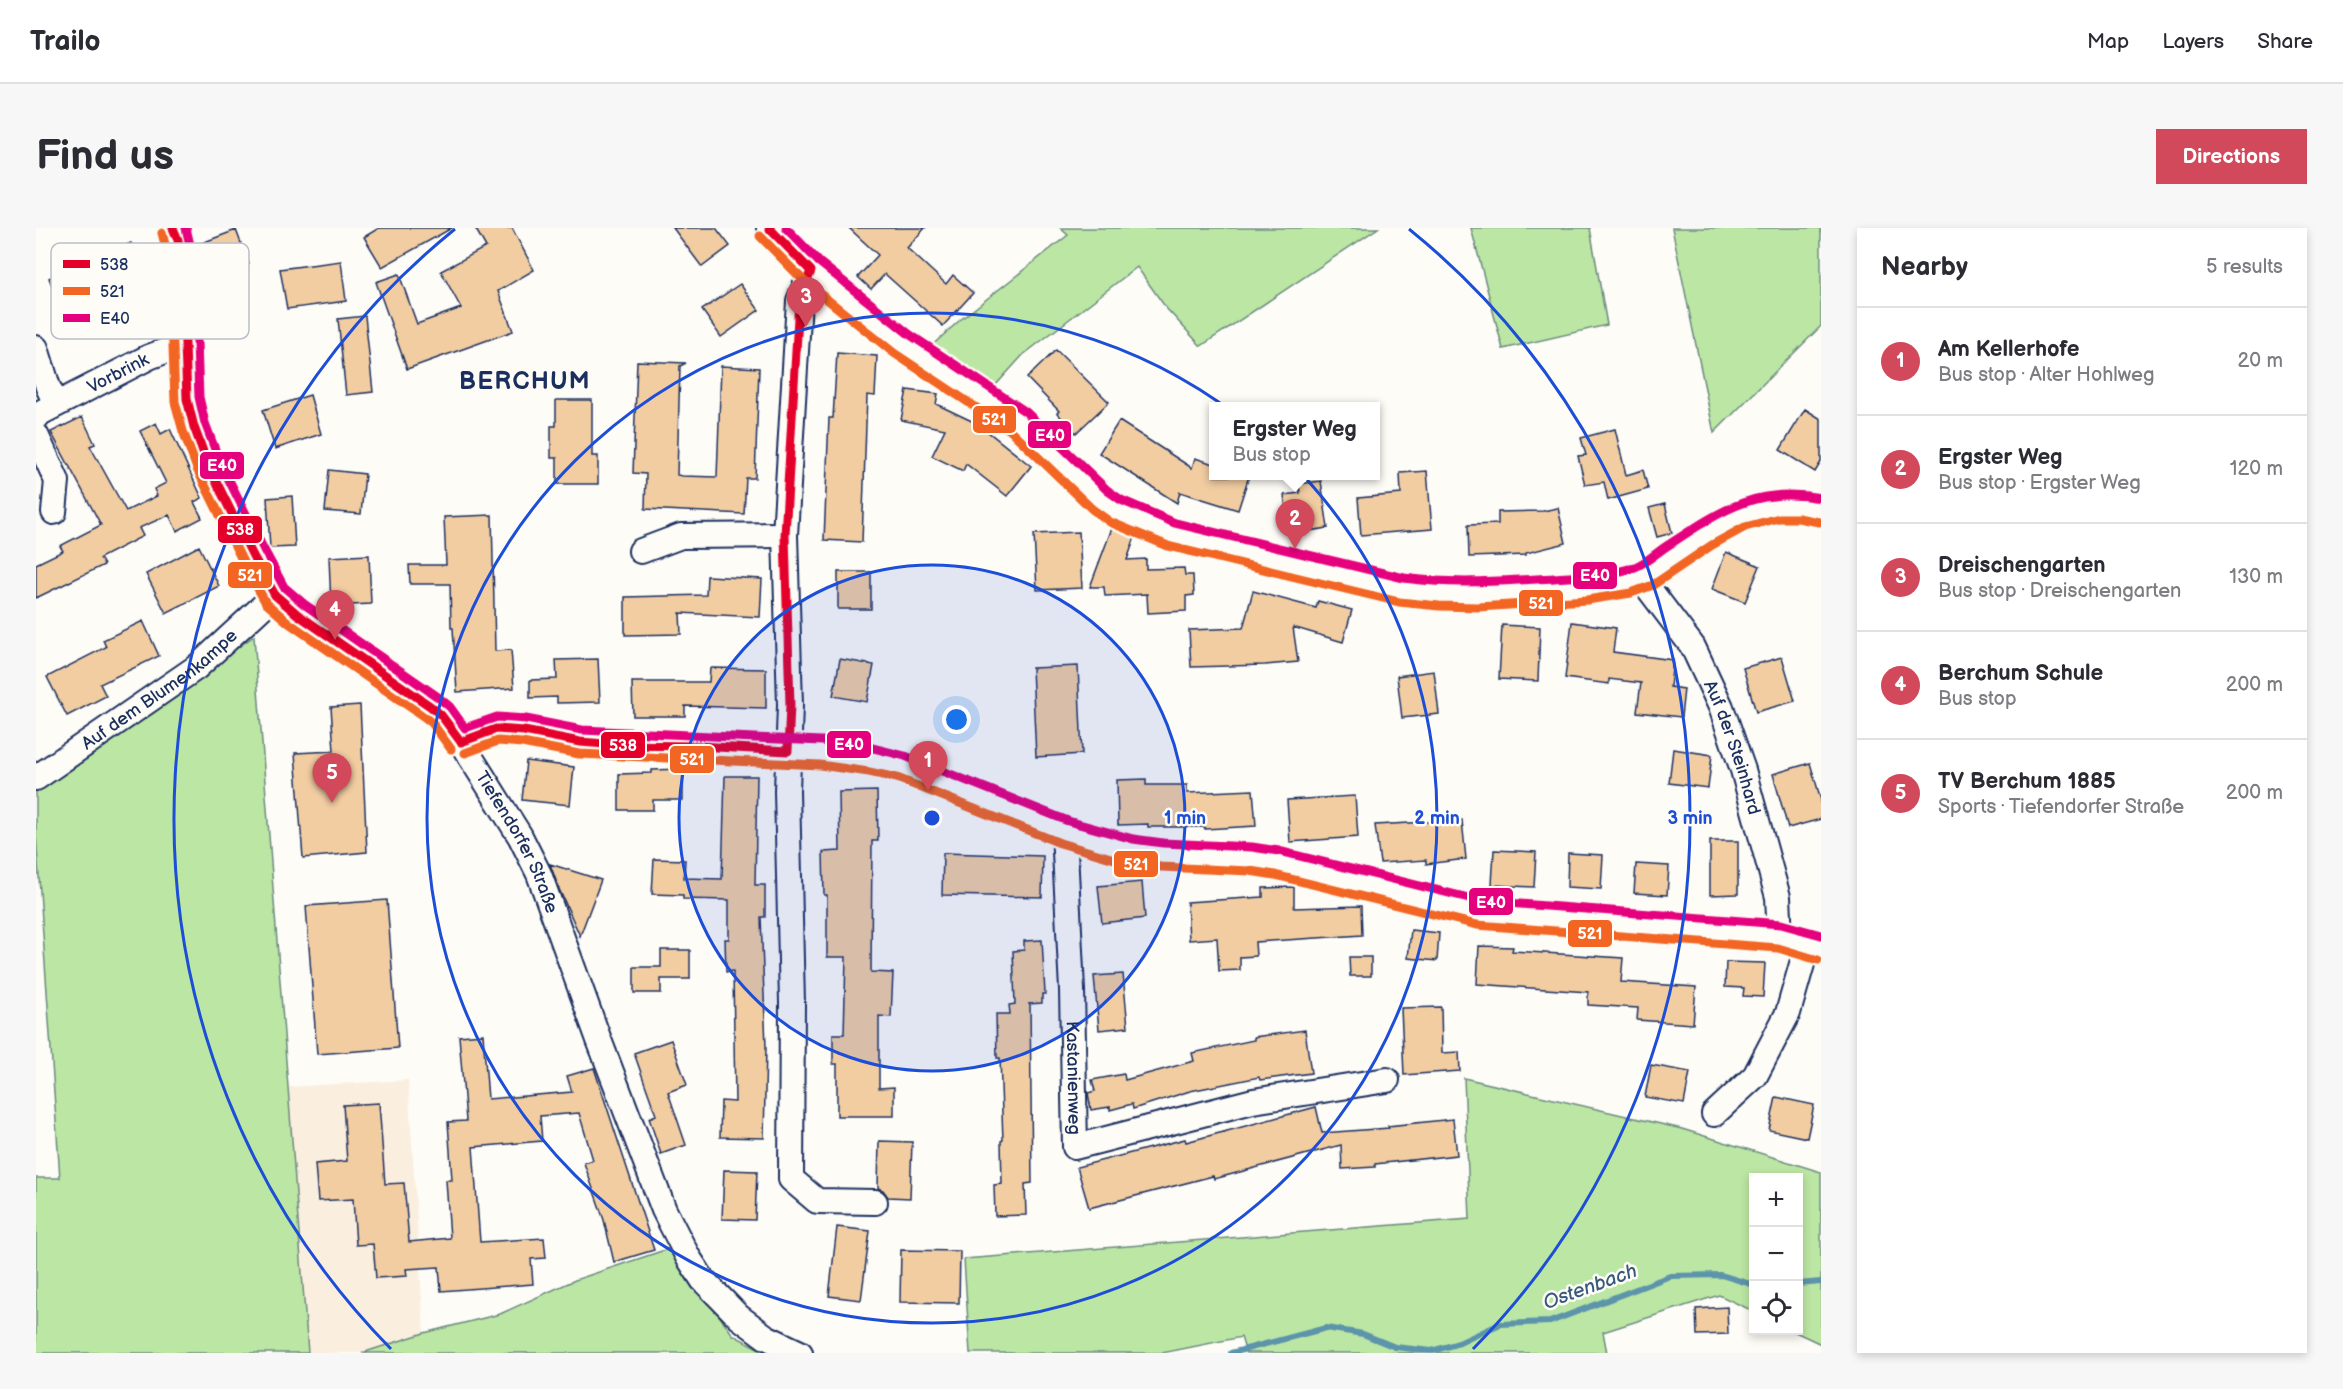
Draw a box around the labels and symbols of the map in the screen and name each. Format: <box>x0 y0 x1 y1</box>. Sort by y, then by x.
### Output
legend <box>51 243 249 339</box>
text: 538 <box>100 256 128 275</box>
pin: 3 <box>786 278 826 327</box>
text: 521 <box>100 283 125 302</box>
text: E40 <box>100 310 130 329</box>
street label: Vorbrink <box>84 348 152 397</box>
district label: BERCHUM <box>459 367 591 396</box>
line badge: 521 <box>972 405 1017 434</box>
text: 521 <box>981 411 1007 430</box>
line badge: E40 <box>1027 420 1072 449</box>
text: E40 <box>1035 427 1065 446</box>
line badge: E40 <box>199 451 245 480</box>
text: E40 <box>207 457 237 476</box>
pin: 2 <box>1276 500 1314 549</box>
line badge: 538 <box>217 515 263 544</box>
text: 538 <box>226 521 254 540</box>
line badge: 521 <box>227 561 273 589</box>
line badge: E40 <box>1572 561 1618 590</box>
text: 521 <box>237 567 263 586</box>
text: E40 <box>1580 567 1610 586</box>
line badge: 521 <box>1518 589 1564 617</box>
pin: 4 <box>316 590 354 640</box>
text: 521 <box>1528 595 1554 614</box>
street label: Auf dem Blumenkampe <box>77 625 242 754</box>
street label: Auf der Steinhard <box>1699 677 1765 817</box>
your location <box>942 705 971 734</box>
line badge: E40 <box>826 730 872 759</box>
line badge: 538 <box>600 731 646 759</box>
text: E40 <box>834 736 864 755</box>
text: 538 <box>609 737 637 756</box>
pin: 1 <box>908 742 948 791</box>
line badge: 521 <box>669 745 715 774</box>
text: 521 <box>679 751 705 770</box>
pin: 5 <box>312 754 352 803</box>
street label: Tiefendorfer Straße <box>471 767 563 916</box>
centre of rings <box>922 808 942 828</box>
text: 1 min <box>1164 808 1206 829</box>
text: 2 min <box>1414 808 1460 829</box>
text: 3 min <box>1667 808 1713 829</box>
line badge: 521 <box>1113 850 1159 878</box>
text: 521 <box>1123 856 1149 875</box>
line badge: E40 <box>1468 887 1514 916</box>
text: E40 <box>1476 894 1506 913</box>
line badge: 521 <box>1567 919 1613 948</box>
text: 521 <box>1577 925 1603 944</box>
street label: Kastanienweg <box>1062 1021 1085 1135</box>
water label: Ostenbach <box>1540 1259 1640 1315</box>

